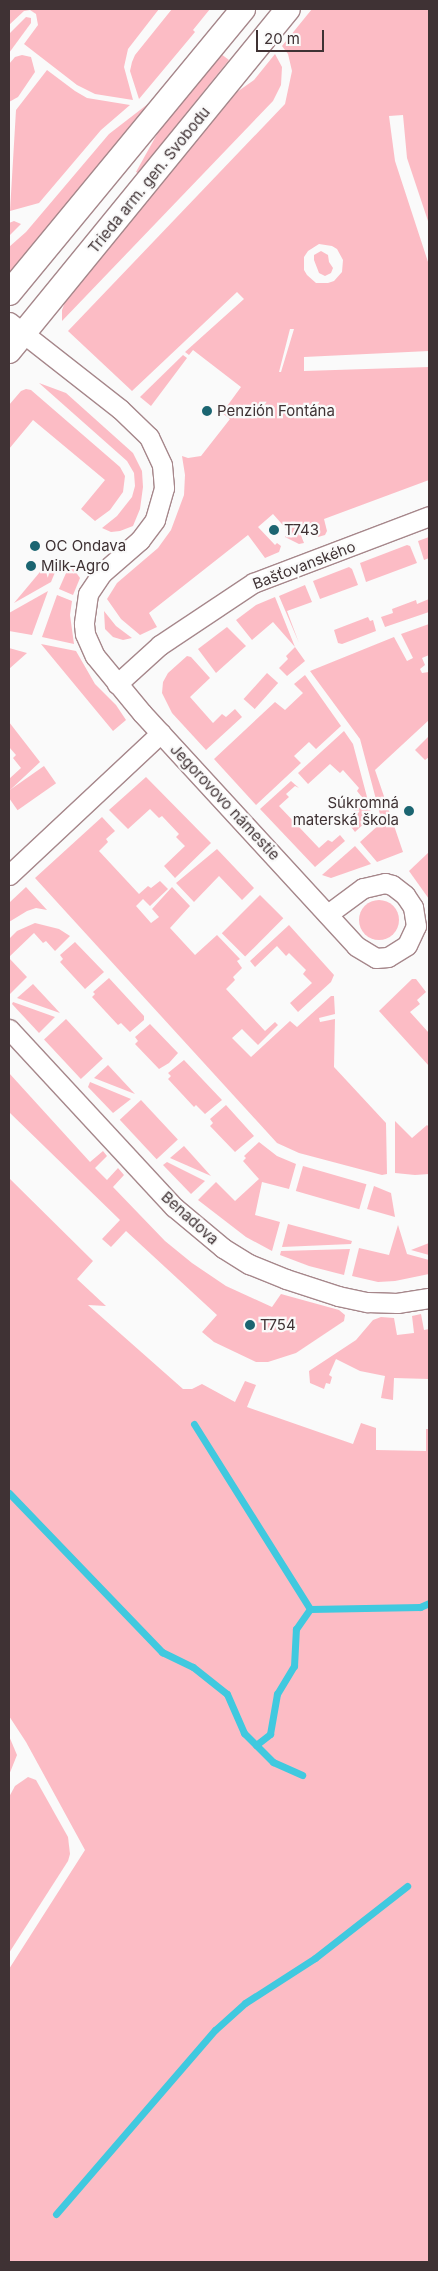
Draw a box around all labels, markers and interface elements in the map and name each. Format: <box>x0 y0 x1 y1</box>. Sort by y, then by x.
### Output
scale bar <box>258 20 326 52</box>
text: 20 m <box>264 29 300 48</box>
street label: Trieda arm. gen. Svobodu <box>84 103 214 257</box>
place label: Penzión Fontána <box>217 402 335 420</box>
marker: Penzión Fontána <box>201 405 213 417</box>
place label: T743 <box>284 521 319 539</box>
marker: T743 <box>268 524 280 536</box>
place label: OC Ondava <box>45 537 126 555</box>
street label: Bašťovanského <box>250 537 358 593</box>
marker: OC Ondava <box>29 540 41 552</box>
place label: Milk-Agro <box>41 557 110 575</box>
marker: Milk-Agro <box>25 560 37 572</box>
street label: Jegorovovo námestie <box>167 740 283 864</box>
place label: Súkromná materská škola <box>293 793 399 828</box>
marker: Súkromná materská škola <box>403 805 415 817</box>
street label: Benadova <box>158 1188 222 1248</box>
place label: T754 <box>260 1316 296 1334</box>
marker: T754 <box>244 1319 256 1331</box>

